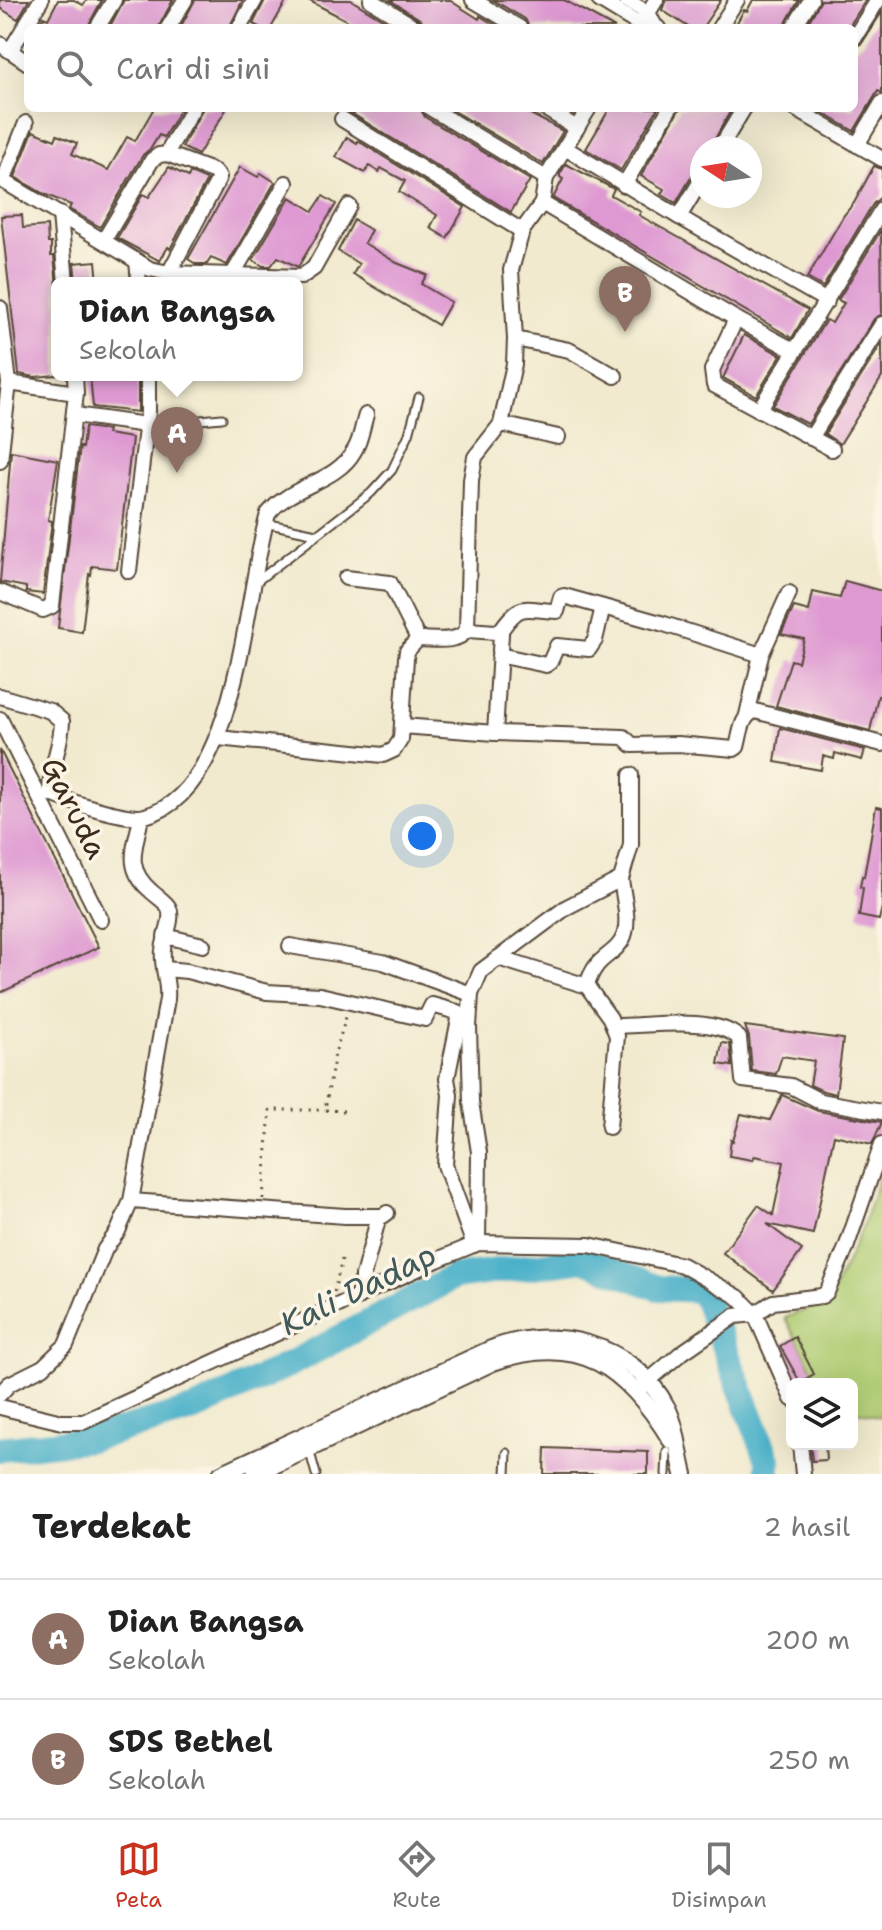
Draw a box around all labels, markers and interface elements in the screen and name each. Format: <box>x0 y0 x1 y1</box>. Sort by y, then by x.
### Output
search box <box>24 24 858 112</box>
icon: search <box>52 46 96 90</box>
text: Cari di sini <box>116 48 271 89</box>
north arrow <box>690 136 762 208</box>
pin: B <box>599 266 651 332</box>
popup <box>51 277 303 381</box>
text: Dian Bangsa <box>79 291 275 332</box>
text: Sekolah <box>79 332 177 367</box>
pin: A <box>151 407 203 473</box>
street label: Garuda <box>31 750 118 866</box>
your location <box>402 816 442 856</box>
water label: Kali Dadap <box>272 1232 443 1345</box>
map controls <box>786 1378 858 1450</box>
button: layers <box>786 1378 858 1450</box>
text: Terdekat <box>32 1503 191 1549</box>
text: 2 hasil <box>764 1509 850 1544</box>
text: Dian Bangsa <box>108 1601 304 1642</box>
text: A <box>48 1622 68 1657</box>
text: 200 m <box>765 1622 850 1657</box>
text: Sekolah <box>108 1642 206 1677</box>
text: SDS Bethel <box>108 1721 273 1762</box>
text: B <box>50 1742 66 1777</box>
text: 250 m <box>767 1742 850 1777</box>
text: Sekolah <box>108 1762 206 1797</box>
tab: Peta <box>115 1837 162 1914</box>
tab: Rute <box>392 1837 441 1914</box>
tab: Disimpan <box>672 1837 767 1914</box>

